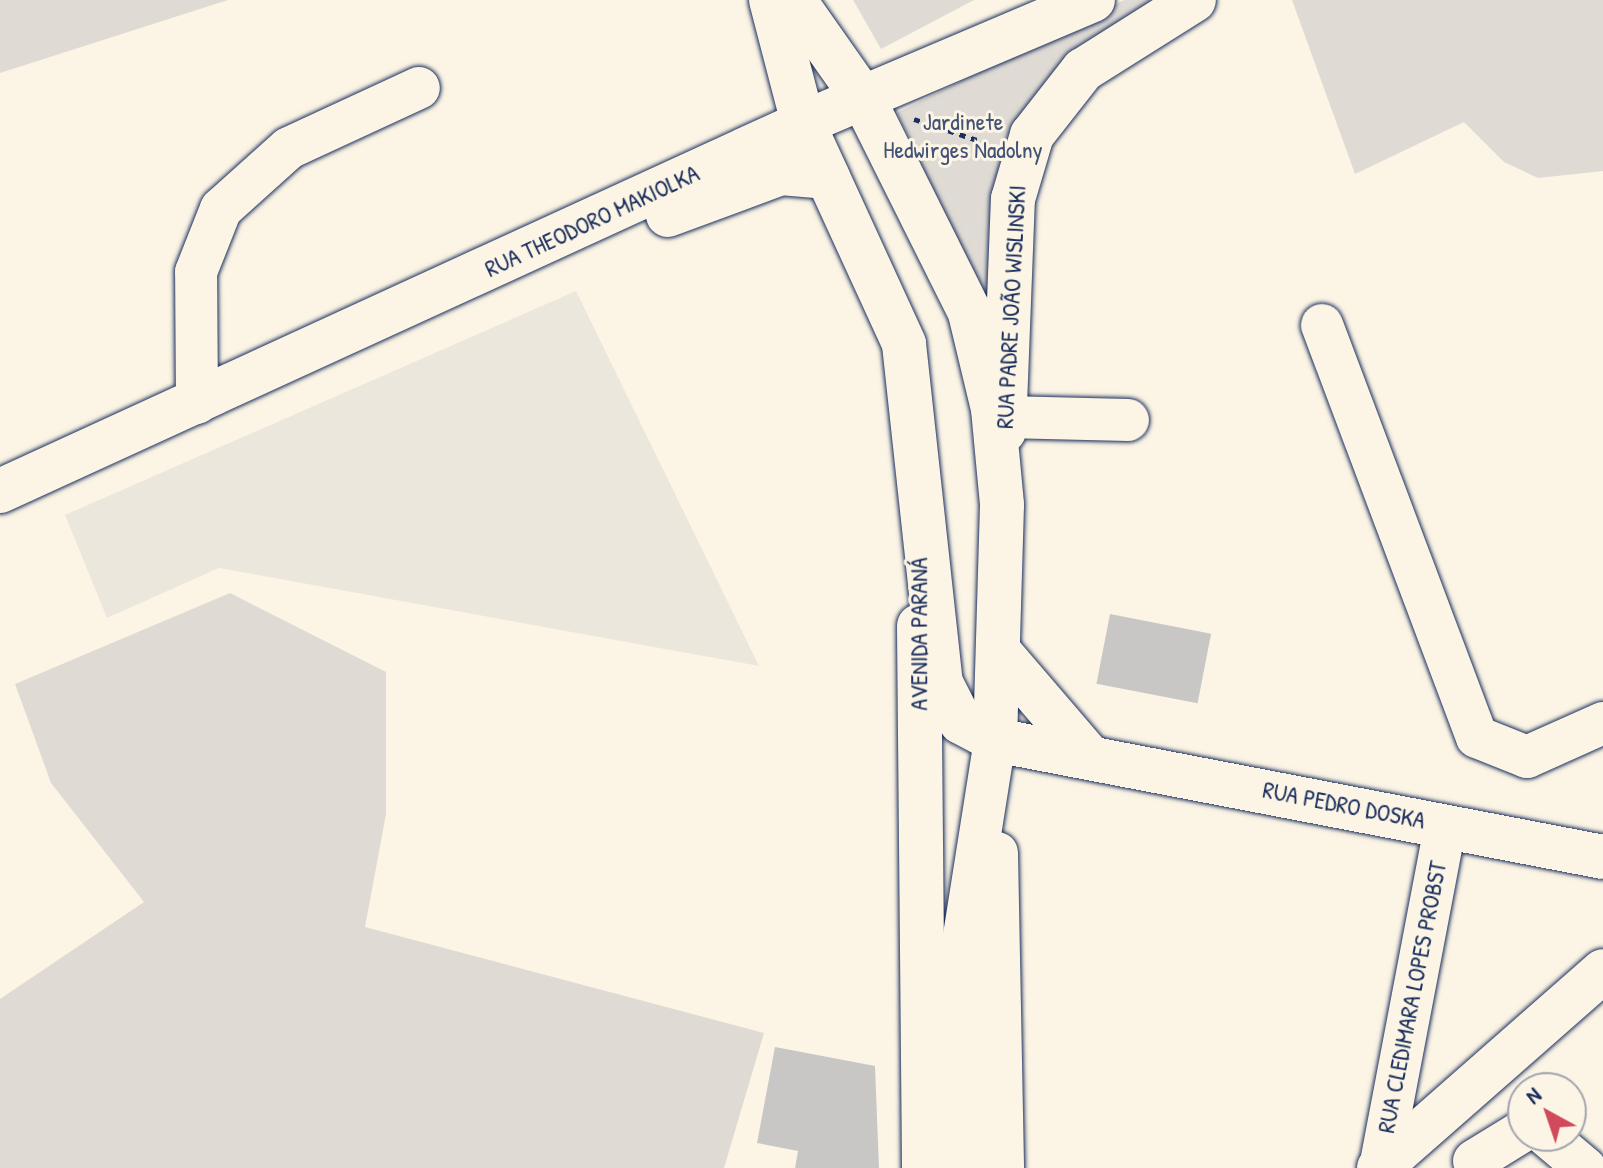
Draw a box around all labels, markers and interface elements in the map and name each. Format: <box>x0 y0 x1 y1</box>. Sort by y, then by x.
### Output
park label: Jardinete Hedwirges Nadolny <box>883 108 1043 164</box>
street label: RUA THEODORO MAKIOLKA <box>480 159 704 283</box>
street label: RUA PADRE JOÃO WISLINSKI <box>990 185 1032 429</box>
street label: AVENIDA PARANÁ <box>905 557 933 711</box>
street label: RUA PEDRO DOSKA <box>1260 775 1428 835</box>
street label: RUA CLEDIMARA LOPES PROBST <box>1372 859 1452 1135</box>
north arrow <box>1507 1072 1587 1152</box>
text: N <box>1519 1080 1547 1110</box>

